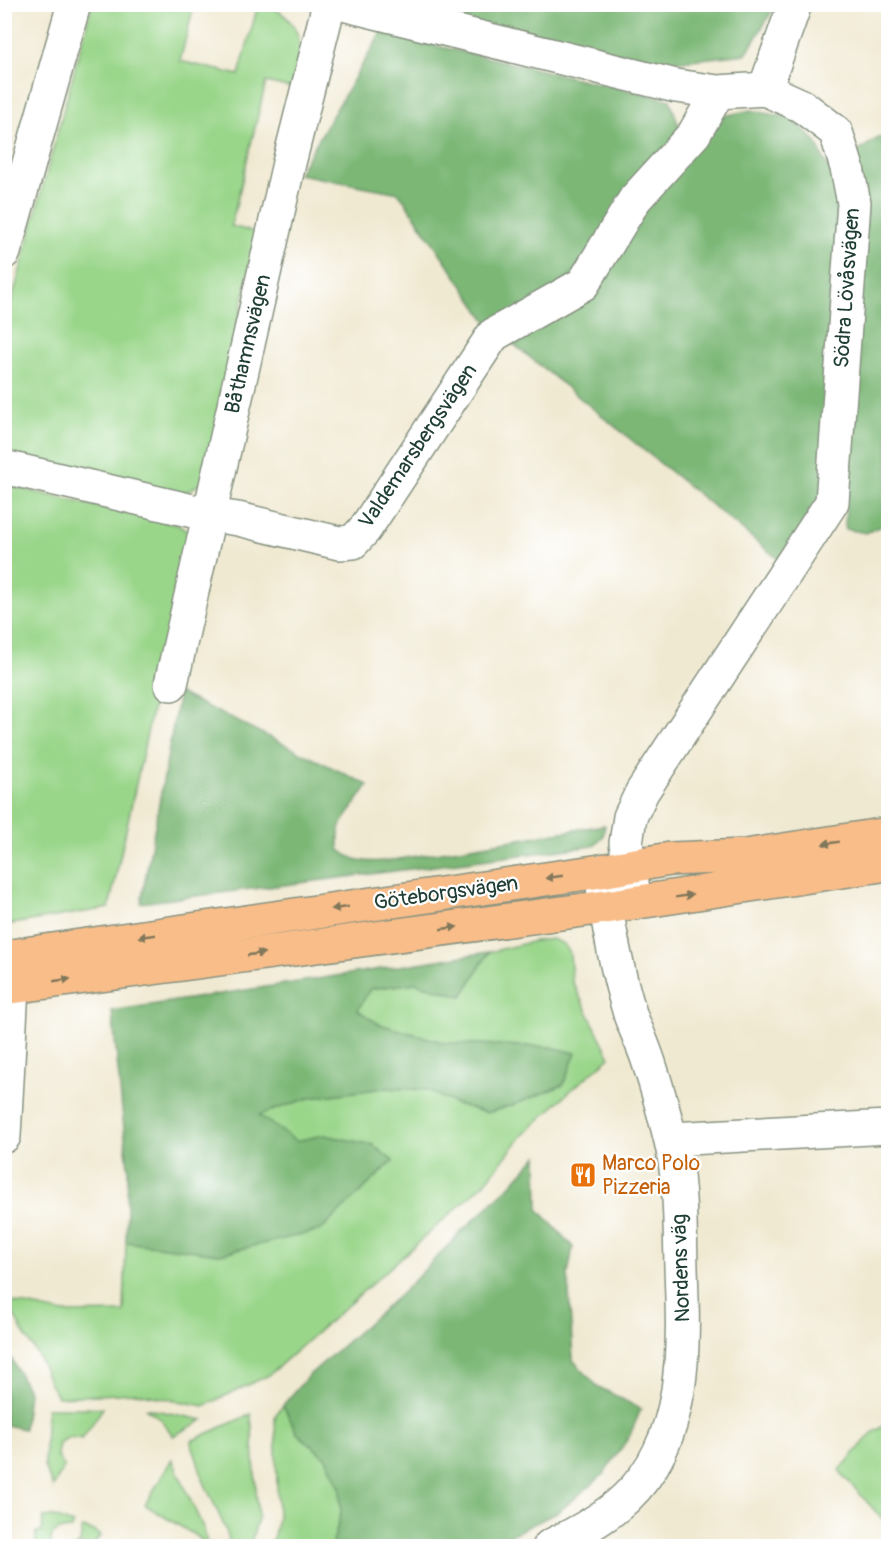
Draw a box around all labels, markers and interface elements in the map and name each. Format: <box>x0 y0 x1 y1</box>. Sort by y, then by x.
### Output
street label: Södra Lövåsvägen <box>828 207 866 369</box>
street label: Båthamnsvägen <box>219 272 277 416</box>
street label: Valdemarsbergsvägen <box>353 358 483 534</box>
one-way arrow <box>821 838 840 847</box>
street label: Göteborgsvägen <box>372 870 520 916</box>
one-way arrow <box>545 873 564 882</box>
one-way arrow <box>674 891 693 900</box>
one-way arrow <box>331 904 350 913</box>
one-way arrow <box>440 924 459 933</box>
one-way arrow <box>138 932 157 941</box>
one-way arrow <box>246 949 265 959</box>
one-way arrow <box>53 975 72 984</box>
place label: Marco Polo Pizzeria <box>602 1150 700 1201</box>
restaurant icon: Marco Polo Pizzeria <box>568 1160 598 1190</box>
street label: Nordens väg <box>666 1213 696 1323</box>

